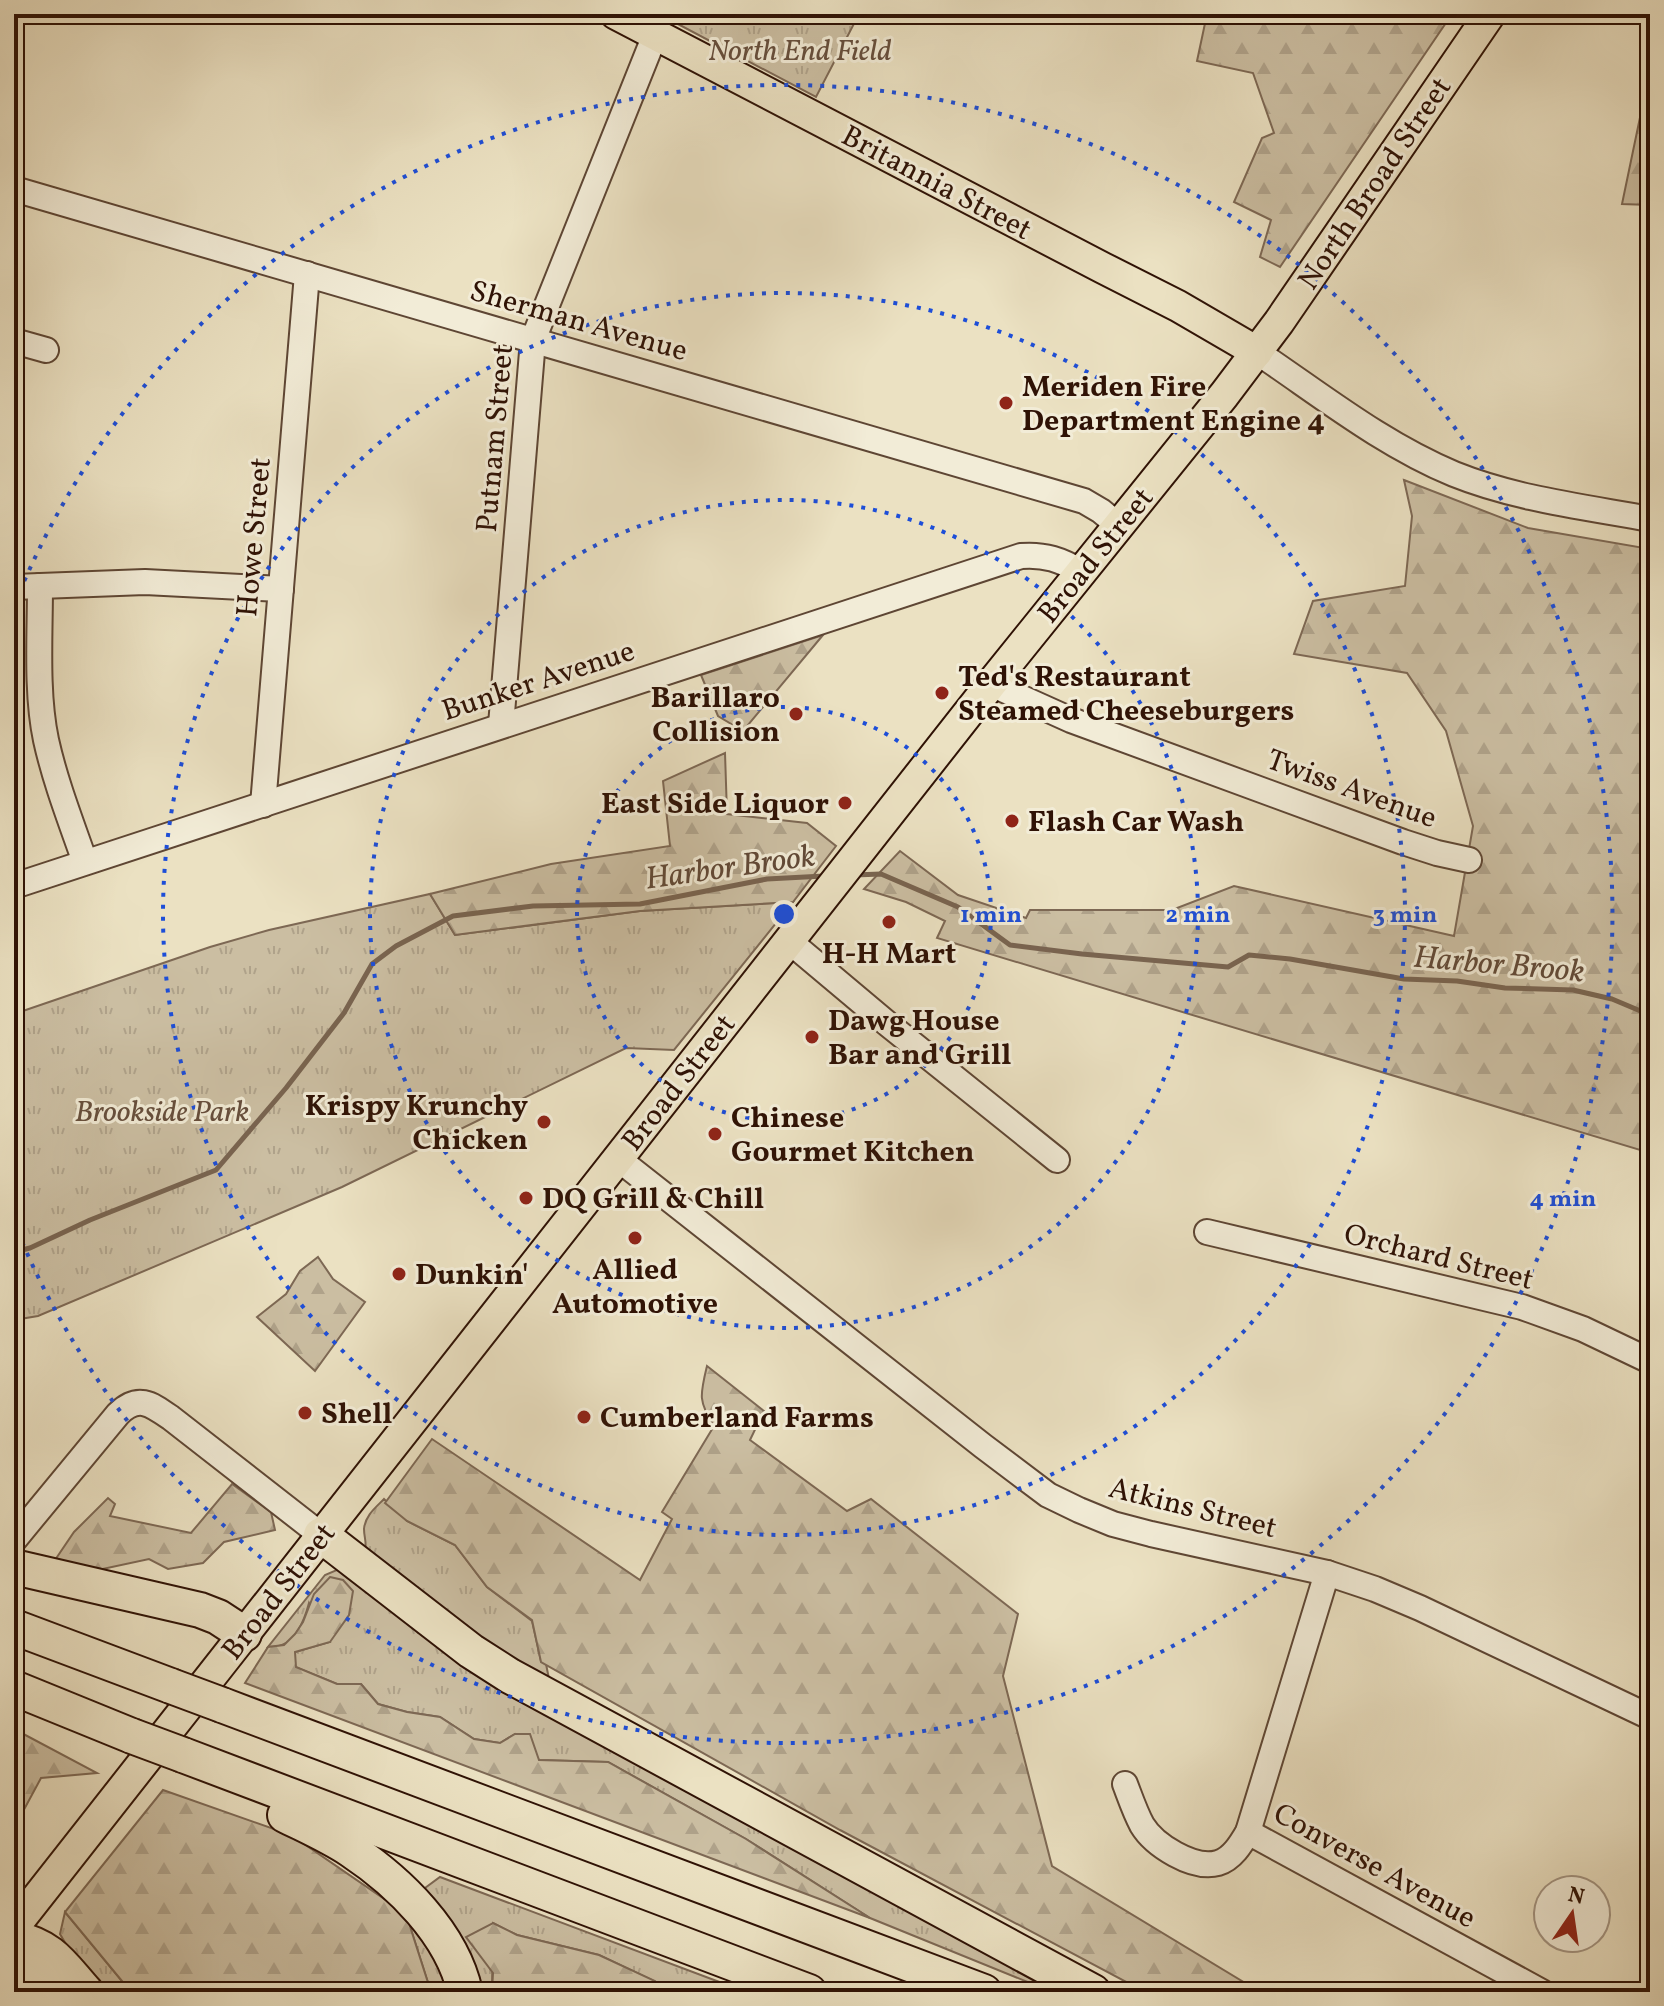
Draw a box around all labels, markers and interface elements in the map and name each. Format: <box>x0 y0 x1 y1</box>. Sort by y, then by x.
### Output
park label: North End Field <box>708 31 892 73</box>
street label: North Broad Street <box>1289 69 1463 299</box>
street label: Britannia Street <box>833 116 1039 252</box>
street label: Sherman Avenue <box>465 271 692 373</box>
street label: Putnam Street <box>467 342 525 534</box>
place label: Meriden Fire Department Engine 4 <box>1022 367 1325 443</box>
marker: Meriden Fire Department Engine 4 <box>997 394 1015 412</box>
street label: Howe Street <box>227 456 283 619</box>
street label: Broad Street <box>1029 479 1164 633</box>
street label: Bunker Avenue <box>437 631 640 733</box>
place label: Ted's Restaurant Steamed Cheeseburgers <box>958 657 1294 733</box>
place label: Barillaro Collision <box>650 678 780 754</box>
marker: Ted's Restaurant Steamed Cheeseburgers <box>933 684 951 702</box>
marker: Barillaro Collision <box>787 705 805 723</box>
street label: Twiss Avenue <box>1260 740 1442 840</box>
place label: East Side Liquor <box>601 784 829 826</box>
marker: East Side Liquor <box>836 794 854 812</box>
place label: Flash Car Wash <box>1028 802 1244 844</box>
marker: Flash Car Wash <box>1003 812 1021 830</box>
water label: Harbor Brook <box>643 835 819 903</box>
text: 1 min <box>960 899 1022 933</box>
text: 2 min <box>1166 899 1231 933</box>
text: 3 min <box>1373 899 1437 933</box>
centre of rings <box>770 900 798 928</box>
marker: H-H Mart <box>880 913 898 931</box>
place label: H-H Mart <box>822 934 956 976</box>
water label: Harbor Brook <box>1411 937 1586 995</box>
place label: Dawg House Bar and Grill <box>828 1001 1011 1077</box>
street label: Broad Street <box>613 1006 747 1161</box>
marker: Dawg House Bar and Grill <box>803 1028 821 1046</box>
place label: Krispy Krunchy Chicken <box>305 1086 528 1162</box>
park label: Brookside Park <box>75 1092 249 1134</box>
place label: Chinese Gourmet Kitchen <box>731 1098 975 1174</box>
marker: Krispy Krunchy Chicken <box>535 1113 553 1131</box>
marker: Chinese Gourmet Kitchen <box>706 1125 724 1143</box>
place label: DQ Grill & Chill <box>542 1179 764 1221</box>
text: 4 min <box>1530 1183 1597 1217</box>
marker: DQ Grill & Chill <box>517 1189 535 1207</box>
street label: Orchard Street <box>1339 1214 1538 1302</box>
marker: Allied Automotive <box>626 1229 644 1247</box>
place label: Allied Automotive <box>552 1250 718 1326</box>
place label: Dunkin' <box>415 1255 529 1297</box>
marker: Dunkin' <box>390 1265 408 1283</box>
place label: Shell <box>321 1394 393 1436</box>
place label: Cumberland Farms <box>600 1398 874 1440</box>
marker: Shell <box>296 1404 314 1422</box>
marker: Cumberland Farms <box>575 1408 593 1426</box>
street label: Atkins Street <box>1104 1468 1281 1550</box>
street label: Broad Street <box>213 1515 347 1670</box>
street label: Converse Avenue <box>1265 1794 1483 1940</box>
north arrow <box>1532 1874 1612 1954</box>
text: N <box>1565 1880 1587 1914</box>

